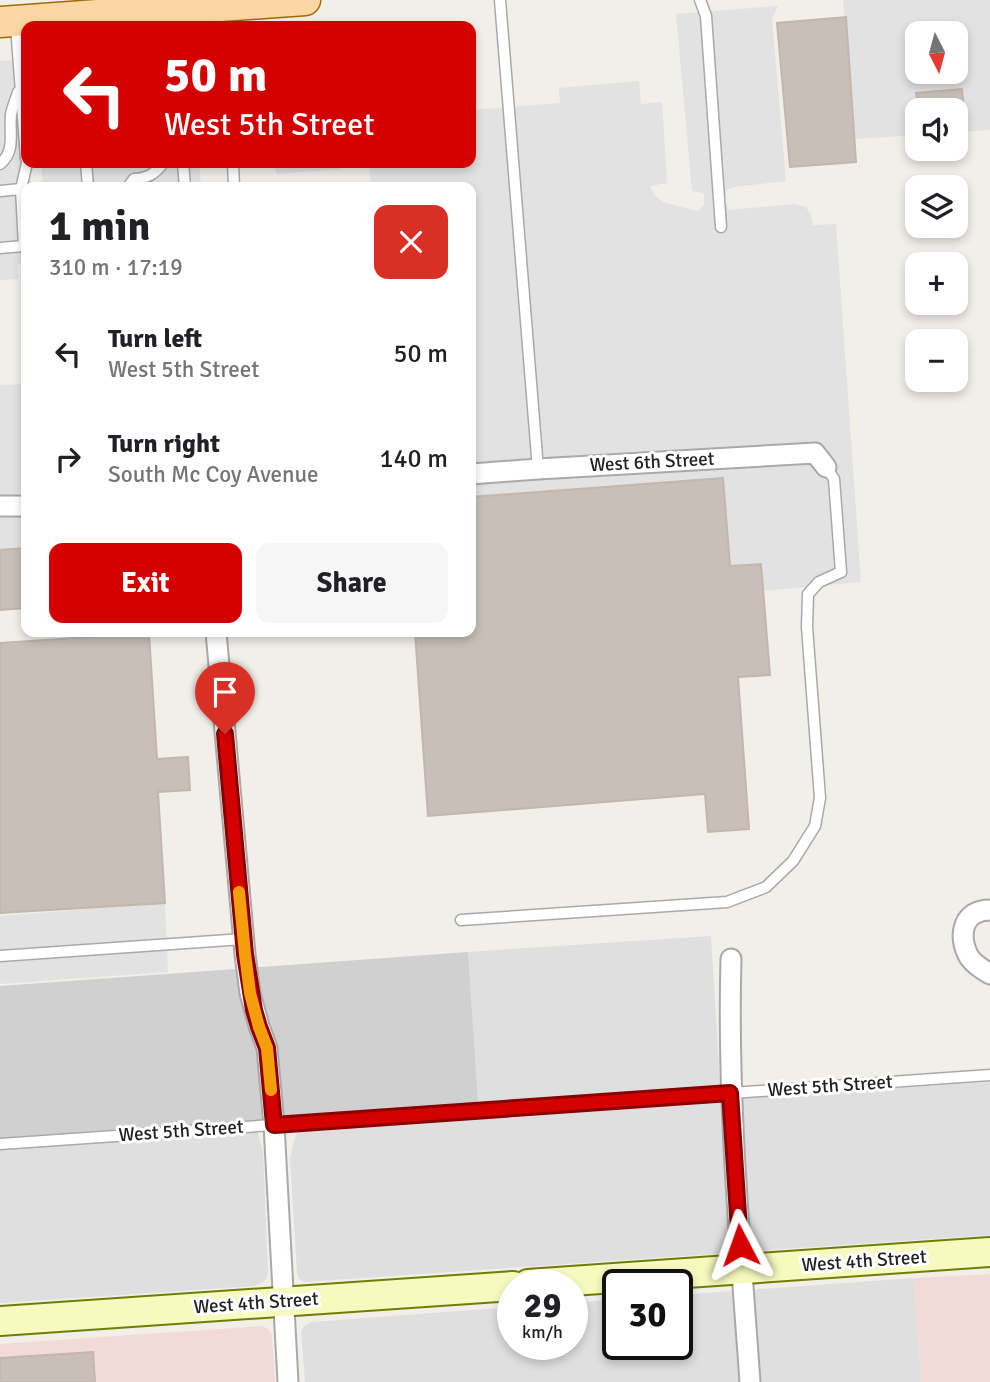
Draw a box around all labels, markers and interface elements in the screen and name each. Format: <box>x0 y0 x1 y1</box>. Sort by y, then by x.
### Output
north arrow <box>905 21 968 84</box>
map controls <box>905 21 968 392</box>
text: 50 m <box>164 45 267 105</box>
icon: left <box>49 49 140 140</box>
button: sound <box>905 98 968 161</box>
text: West 5th Street <box>164 105 375 144</box>
button: layers <box>905 175 968 238</box>
text: 1 min <box>49 201 150 252</box>
button: close <box>374 205 448 279</box>
button: + <box>905 252 968 315</box>
text: 310 m · 17:19 <box>49 253 183 282</box>
text: Turn left <box>108 323 202 355</box>
button: − <box>905 329 968 392</box>
icon: left <box>49 335 87 373</box>
text: 50 m <box>393 338 448 370</box>
text: West 5th Street <box>108 355 259 384</box>
text: Turn right <box>108 428 220 460</box>
icon: right <box>49 440 87 478</box>
text: 140 m <box>379 443 448 475</box>
street label: West 6th Street <box>589 447 715 477</box>
text: South Mc Coy Avenue <box>108 460 319 489</box>
button: Exit <box>49 543 242 623</box>
button: Share <box>256 543 448 623</box>
pin <box>195 662 255 734</box>
icon: arrive <box>206 673 244 711</box>
street label: West 5th Street <box>767 1070 894 1102</box>
street label: West 5th Street <box>118 1115 245 1147</box>
position arrow <box>703 1208 777 1282</box>
street label: West 4th Street <box>801 1245 928 1277</box>
speed limit sign: 30 <box>602 1269 693 1360</box>
text: 29 <box>524 1284 561 1327</box>
street label: West 4th Street <box>193 1287 320 1319</box>
text: km/h <box>522 1321 563 1343</box>

